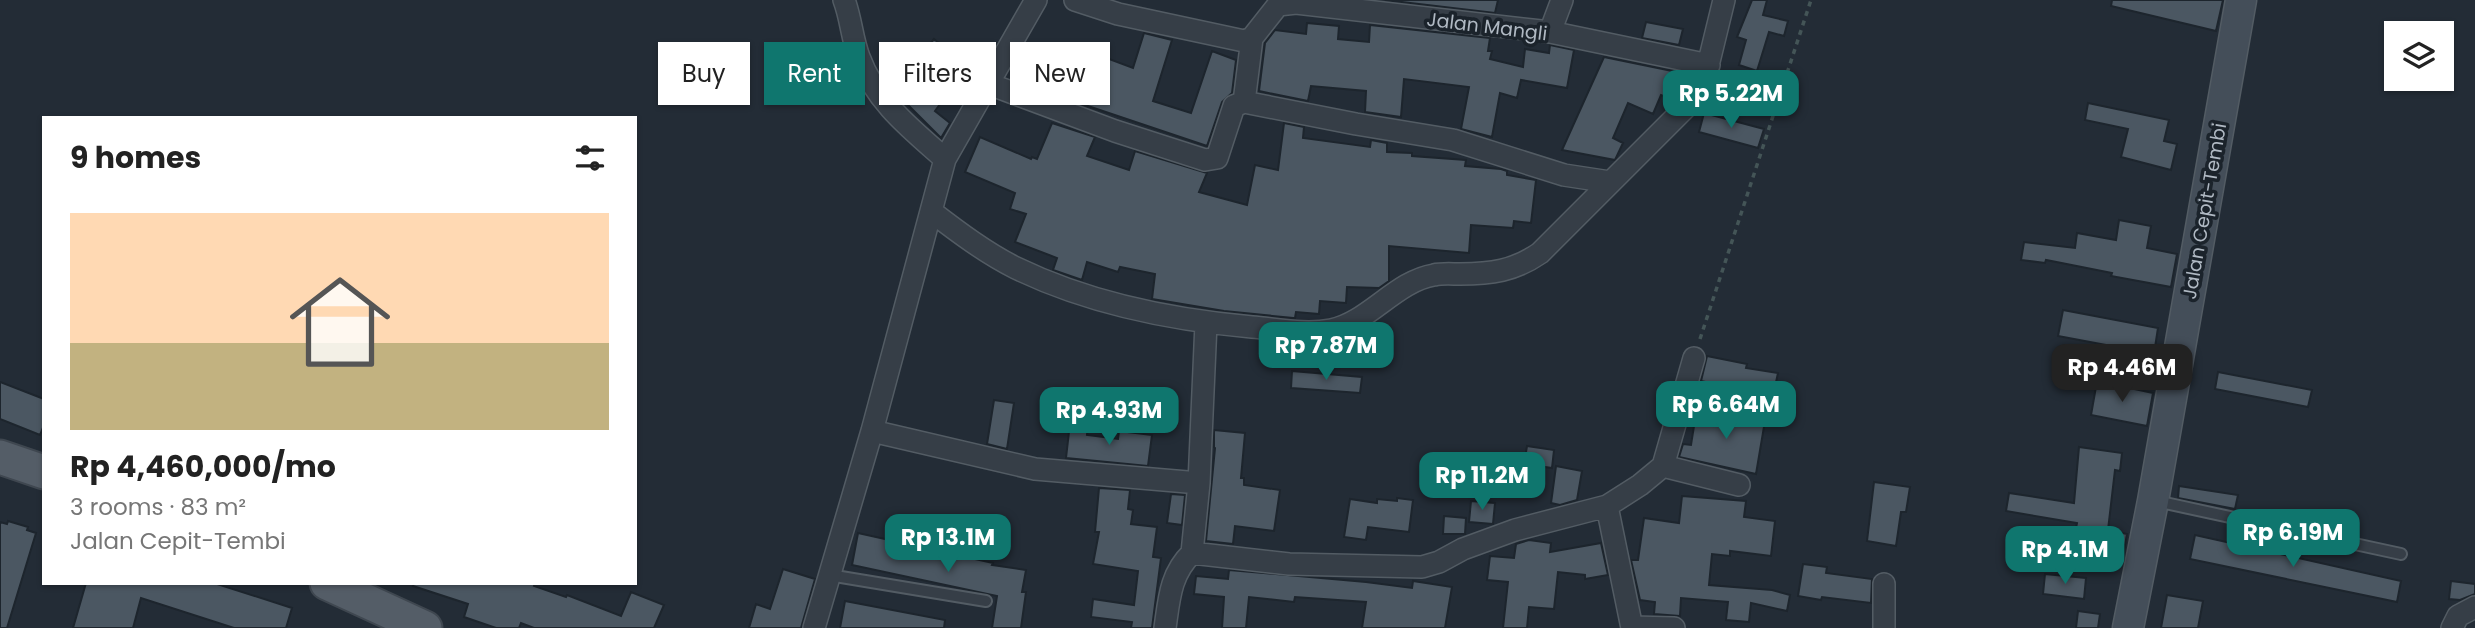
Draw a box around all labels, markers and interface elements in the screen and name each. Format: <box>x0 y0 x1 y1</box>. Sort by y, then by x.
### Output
street label: Jalan Mangli <box>1425 6 1549 47</box>
map controls <box>2384 21 2454 91</box>
button: layers <box>2384 21 2454 91</box>
chip: Buy <box>658 42 750 105</box>
chip: Rent <box>764 42 865 105</box>
chip: Filters <box>879 42 996 105</box>
chip: New <box>1010 42 1110 105</box>
pin: Rp 5.22M <box>1659 71 1803 130</box>
text: Rp 5.22M <box>1679 77 1783 109</box>
street label: Jalan Cepit-Tembi <box>2176 121 2233 301</box>
text: 9 homes <box>70 136 201 179</box>
icon: filters <box>571 139 609 177</box>
icon: home <box>277 259 403 385</box>
pin: Rp 7.87M <box>1254 322 1398 382</box>
text: Rp 7.87M <box>1275 329 1377 361</box>
pin: Rp 4.46M <box>2050 344 2194 404</box>
text: Rp 4.46M <box>2068 351 2176 383</box>
pin: Rp 6.64M <box>1654 382 1798 441</box>
pin: Rp 4.93M <box>1037 388 1181 447</box>
text: Rp 6.64M <box>1672 388 1780 420</box>
text: Rp 4.93M <box>1056 394 1162 426</box>
text: Rp 4,460,000/mo <box>70 445 336 488</box>
pin: Rp 11.2M <box>1410 452 1554 512</box>
text: Rp 11.2M <box>1435 459 1529 491</box>
text: 3 rooms · 83 m² <box>70 491 246 523</box>
pin: Rp 6.19M <box>2221 510 2365 569</box>
pin: Rp 13.1M <box>876 514 1020 574</box>
text: Rp 6.19M <box>2243 516 2343 548</box>
text: Rp 13.1M <box>901 521 995 553</box>
text: Jalan Cepit-Tembi <box>70 525 286 557</box>
pin: Rp 4.1M <box>2000 526 2130 586</box>
text: Rp 4.1M <box>2021 533 2109 565</box>

